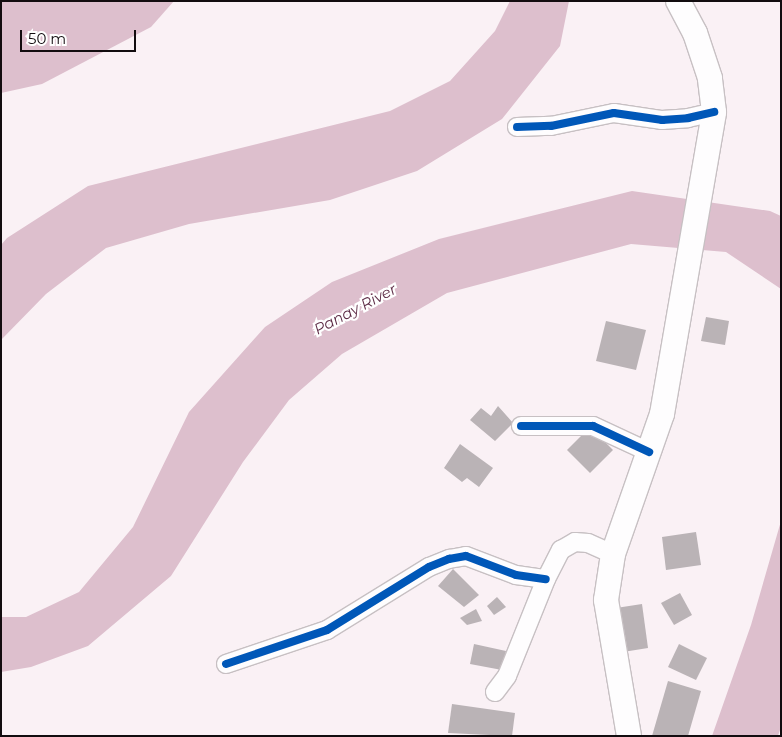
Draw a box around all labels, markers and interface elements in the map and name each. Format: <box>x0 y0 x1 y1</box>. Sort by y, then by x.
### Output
scale bar <box>22 20 139 52</box>
text: 50 m <box>28 29 66 48</box>
water label: Panay River <box>311 280 399 338</box>

